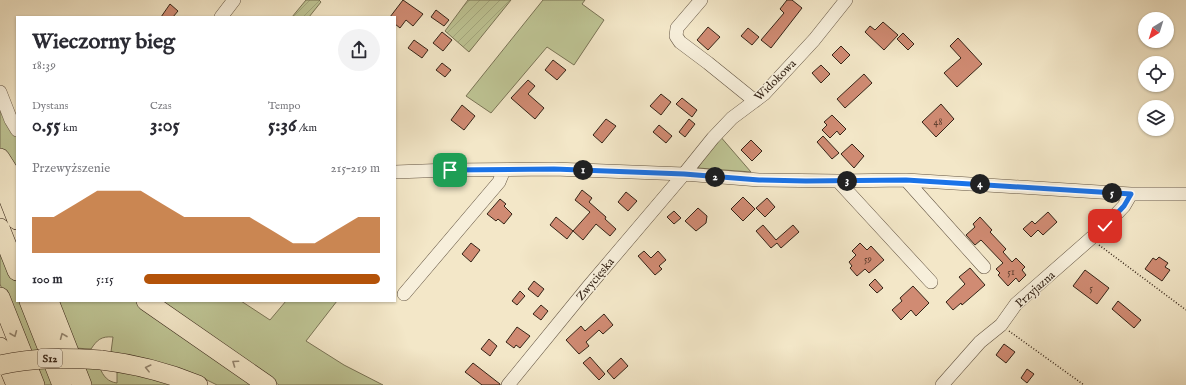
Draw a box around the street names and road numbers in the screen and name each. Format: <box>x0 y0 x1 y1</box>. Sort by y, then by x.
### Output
street label: Widokowa <box>751 56 800 104</box>
street label: Zwycięska <box>573 254 618 304</box>
street label: Przyjazna <box>1012 267 1059 311</box>
road number: S12 <box>38 349 62 367</box>

